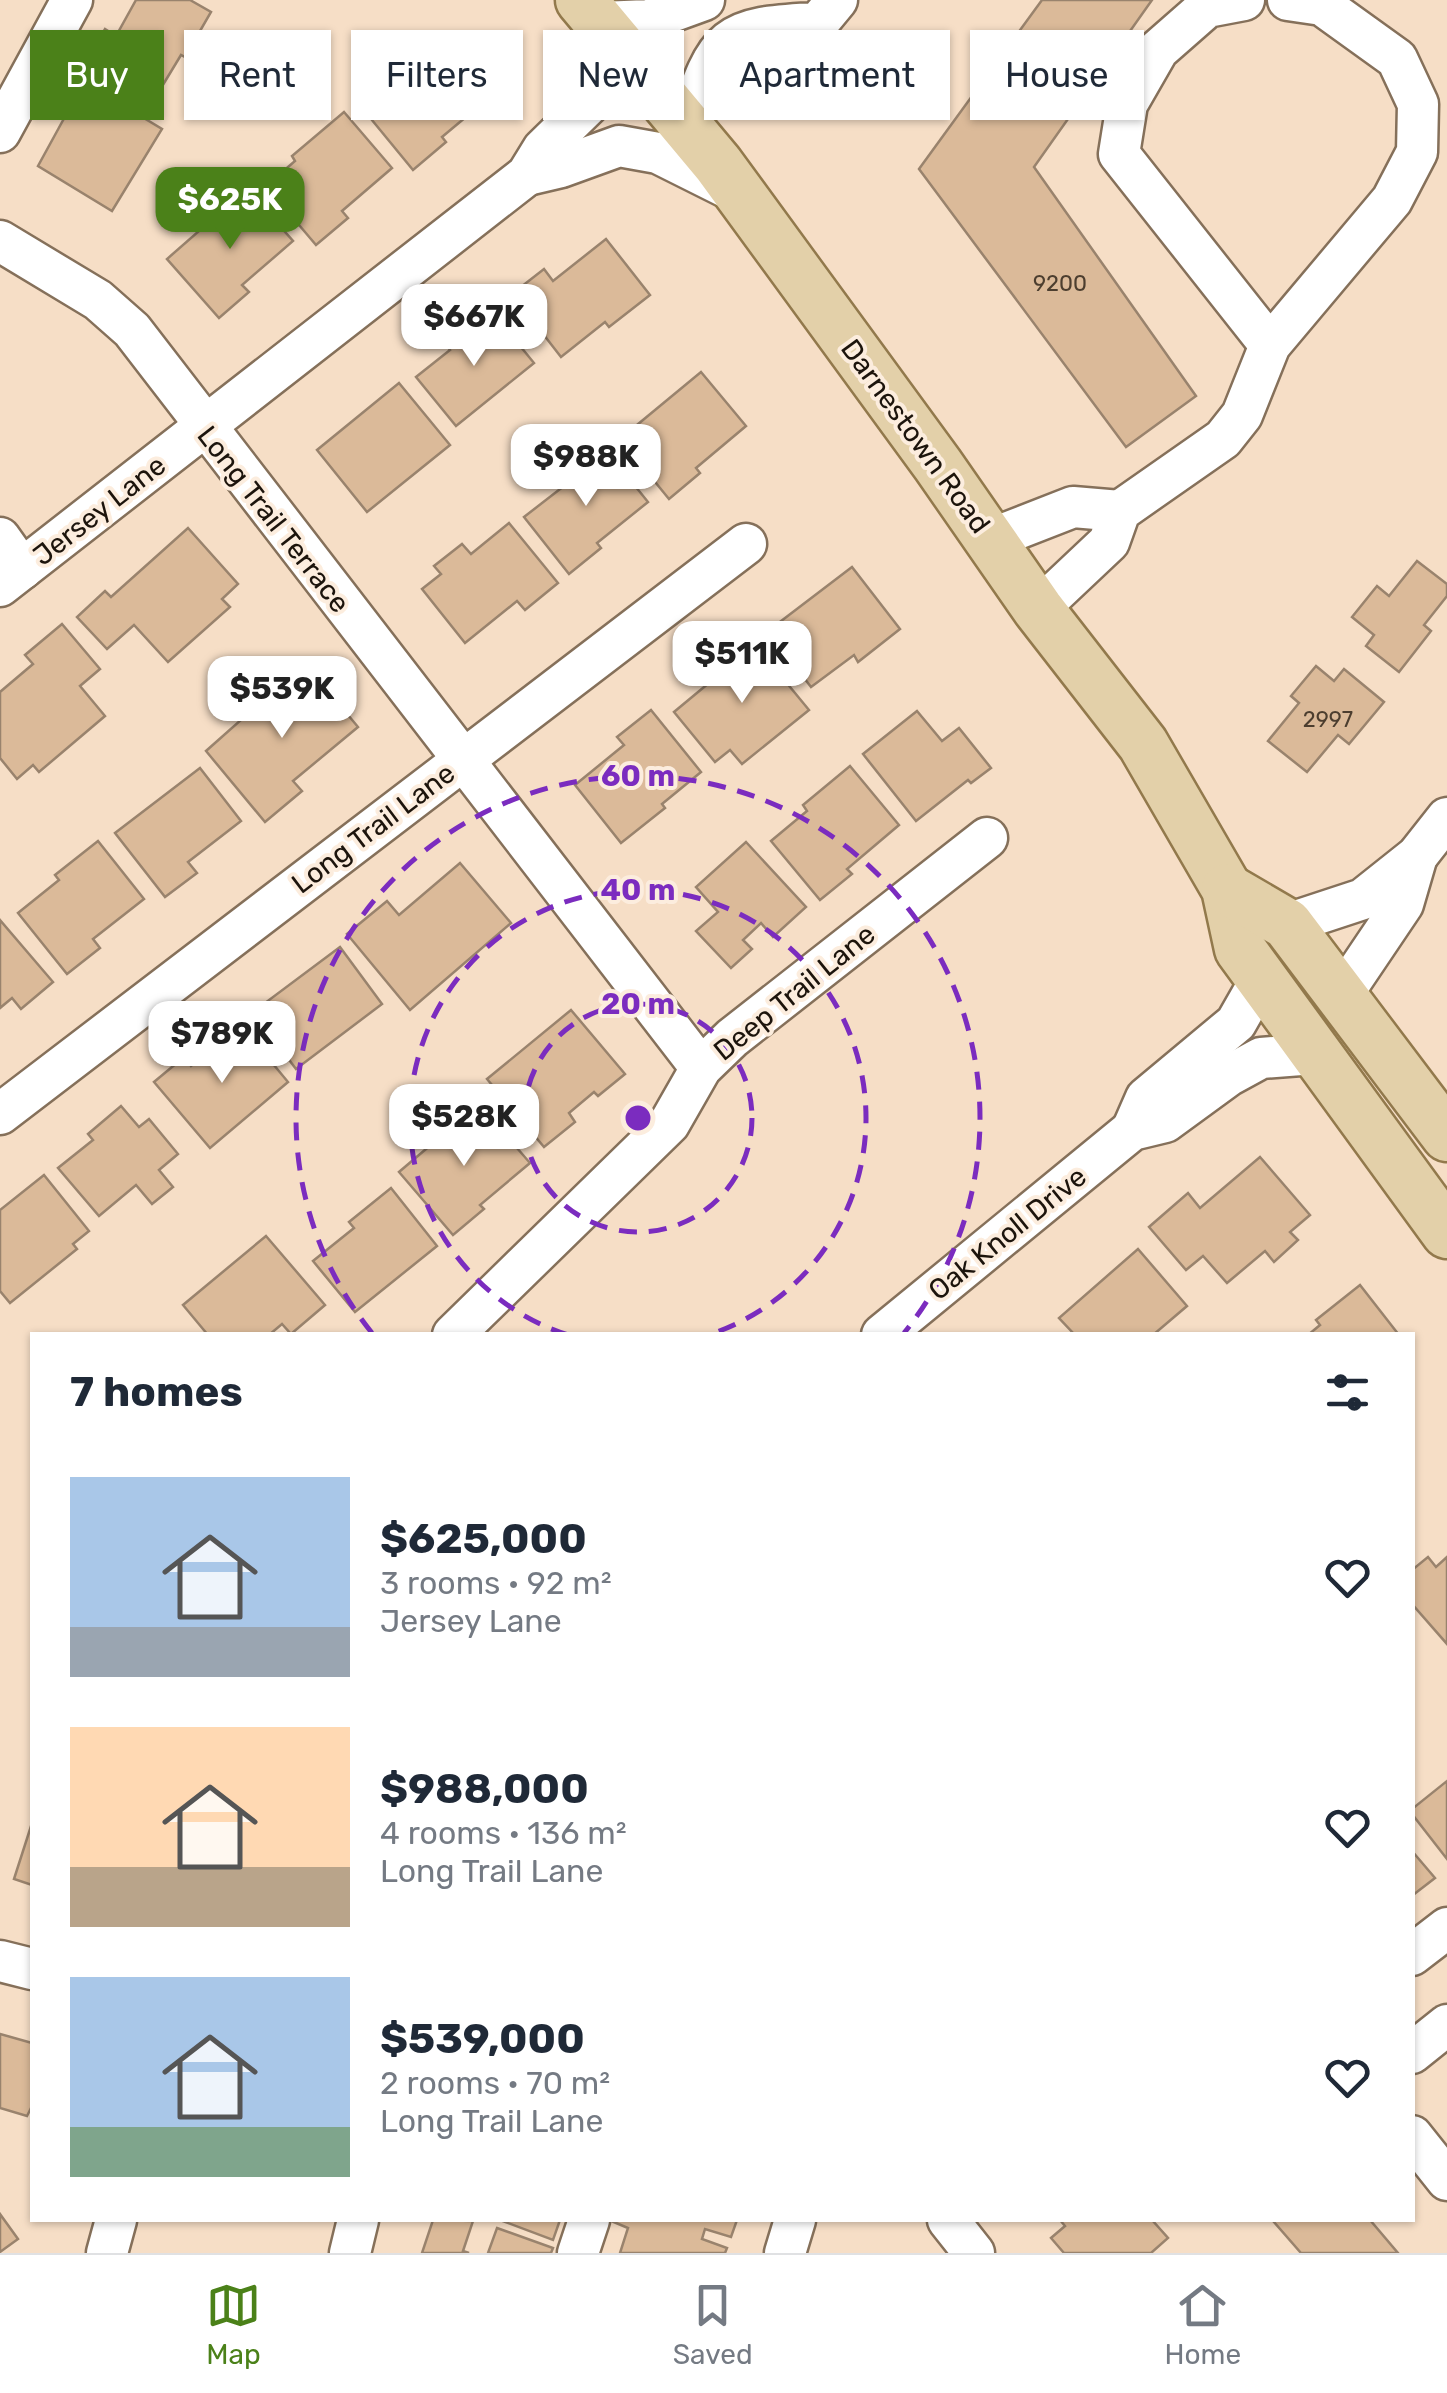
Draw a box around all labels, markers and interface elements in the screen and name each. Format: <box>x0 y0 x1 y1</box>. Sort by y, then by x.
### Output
chip: Buy <box>30 30 164 120</box>
chip: Rent <box>184 30 331 120</box>
chip: Filters <box>351 30 523 120</box>
chip: New <box>543 30 684 120</box>
chip: Apartment <box>704 30 950 120</box>
chip: House <box>970 30 1144 120</box>
pin: $625K <box>160 167 300 252</box>
text: $625K <box>178 180 282 218</box>
house number: 9200 <box>1033 270 1087 297</box>
pin: $667K <box>404 284 544 369</box>
text: $667K <box>423 297 525 335</box>
street label: Darnestown Road <box>834 333 997 540</box>
street label: Long Trail Terrace <box>190 419 357 619</box>
pin: $988K <box>516 424 656 509</box>
text: $988K <box>533 437 639 475</box>
street label: Jersey Lane <box>27 448 172 572</box>
pin: $511K <box>672 621 812 706</box>
text: $511K <box>695 634 789 672</box>
pin: $539K <box>212 656 352 741</box>
text: $539K <box>230 669 334 707</box>
house number: 2997 <box>1303 706 1353 733</box>
street label: Long Trail Lane <box>285 756 461 900</box>
text: 60 m <box>601 758 675 794</box>
text: 40 m <box>601 872 675 908</box>
street label: Deep Trail Lane <box>707 917 881 1067</box>
text: 20 m <box>601 986 675 1022</box>
pin: $789K <box>152 1001 292 1086</box>
text: $789K <box>170 1014 274 1052</box>
pin: $528K <box>394 1084 534 1169</box>
text: $528K <box>411 1097 517 1135</box>
centre of rings <box>620 1100 656 1136</box>
street label: Oak Knoll Drive <box>922 1160 1093 1307</box>
icon: filters <box>1320 1365 1375 1420</box>
text: 7 homes <box>70 1367 243 1417</box>
text: $625,000 <box>380 1514 587 1564</box>
icon: home <box>150 1517 270 1637</box>
icon: heart <box>1320 1550 1375 1605</box>
text: 3 rooms · 92 m² <box>380 1564 612 1602</box>
text: Jersey Lane <box>380 1602 562 1640</box>
text: $988,000 <box>380 1764 589 1814</box>
icon: home <box>150 1767 270 1887</box>
icon: heart <box>1320 1800 1375 1855</box>
text: 4 rooms · 136 m² <box>380 1814 627 1852</box>
text: Long Trail Lane <box>380 1852 603 1890</box>
text: $539,000 <box>380 2014 585 2064</box>
icon: home <box>150 2017 270 2137</box>
icon: heart <box>1320 2050 1375 2105</box>
text: 2 rooms · 70 m² <box>380 2064 610 2102</box>
text: Long Trail Lane <box>380 2102 603 2140</box>
tab: Map <box>206 2278 261 2371</box>
tab: Saved <box>673 2278 753 2371</box>
tab: Home <box>1164 2278 1241 2371</box>

